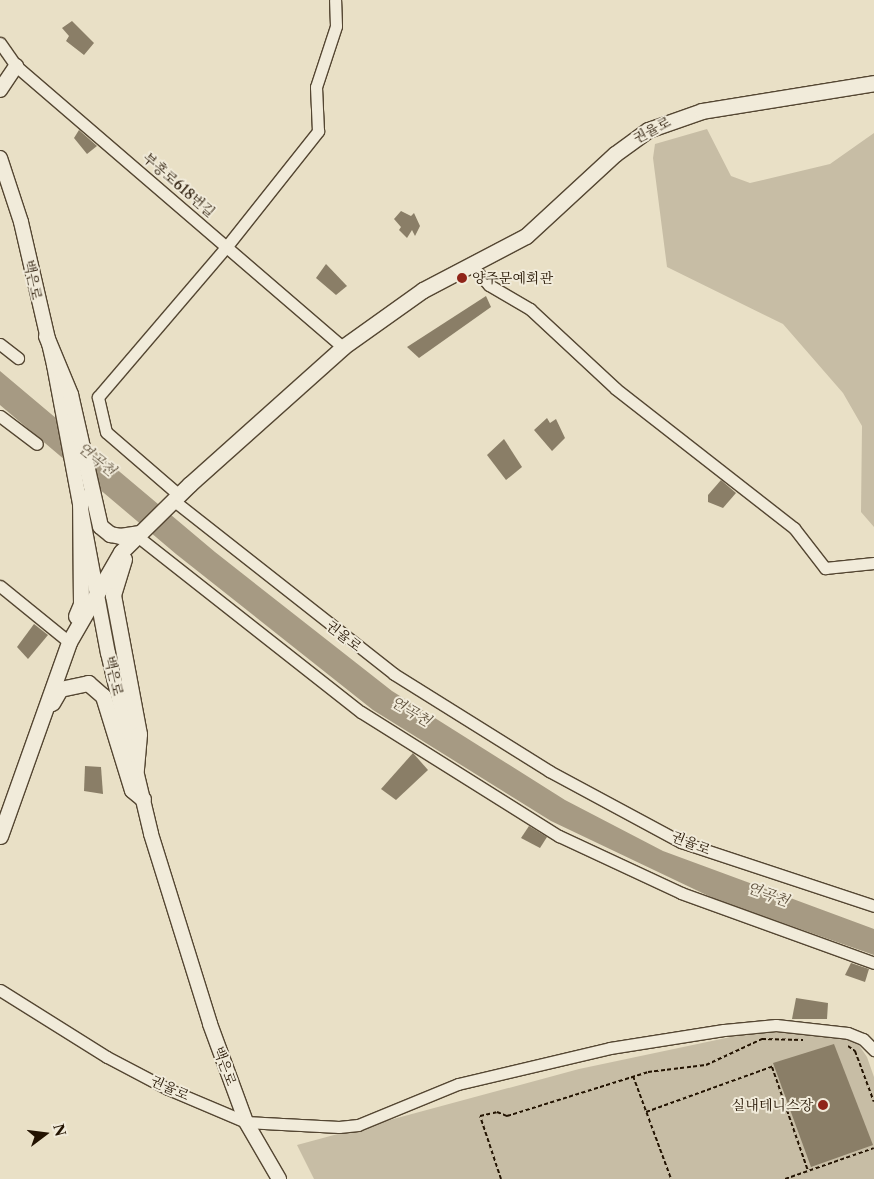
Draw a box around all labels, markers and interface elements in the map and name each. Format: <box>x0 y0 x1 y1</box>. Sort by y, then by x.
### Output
street label: 권율로 <box>630 113 674 147</box>
street label: 부흥로618번길 <box>140 149 218 221</box>
street label: 백은로 <box>21 258 45 302</box>
place label: 양주문예회관 <box>472 270 553 286</box>
marker: 양주문예회관 <box>456 272 468 284</box>
water label: 연곡천 <box>74 438 120 480</box>
street label: 권율로 <box>323 617 365 655</box>
street label: 백은로 <box>101 654 127 698</box>
water label: 연곡천 <box>388 692 434 730</box>
street label: 권율로 <box>669 828 713 858</box>
water label: 연곡천 <box>744 878 792 910</box>
street label: 백은로 <box>210 1044 240 1088</box>
street label: 권율로 <box>148 1072 192 1104</box>
place label: 실내테니스장 <box>732 1097 813 1113</box>
marker: 실내테니스장 <box>817 1099 829 1111</box>
north arrow <box>20 1109 70 1159</box>
text: N <box>49 1122 70 1138</box>

